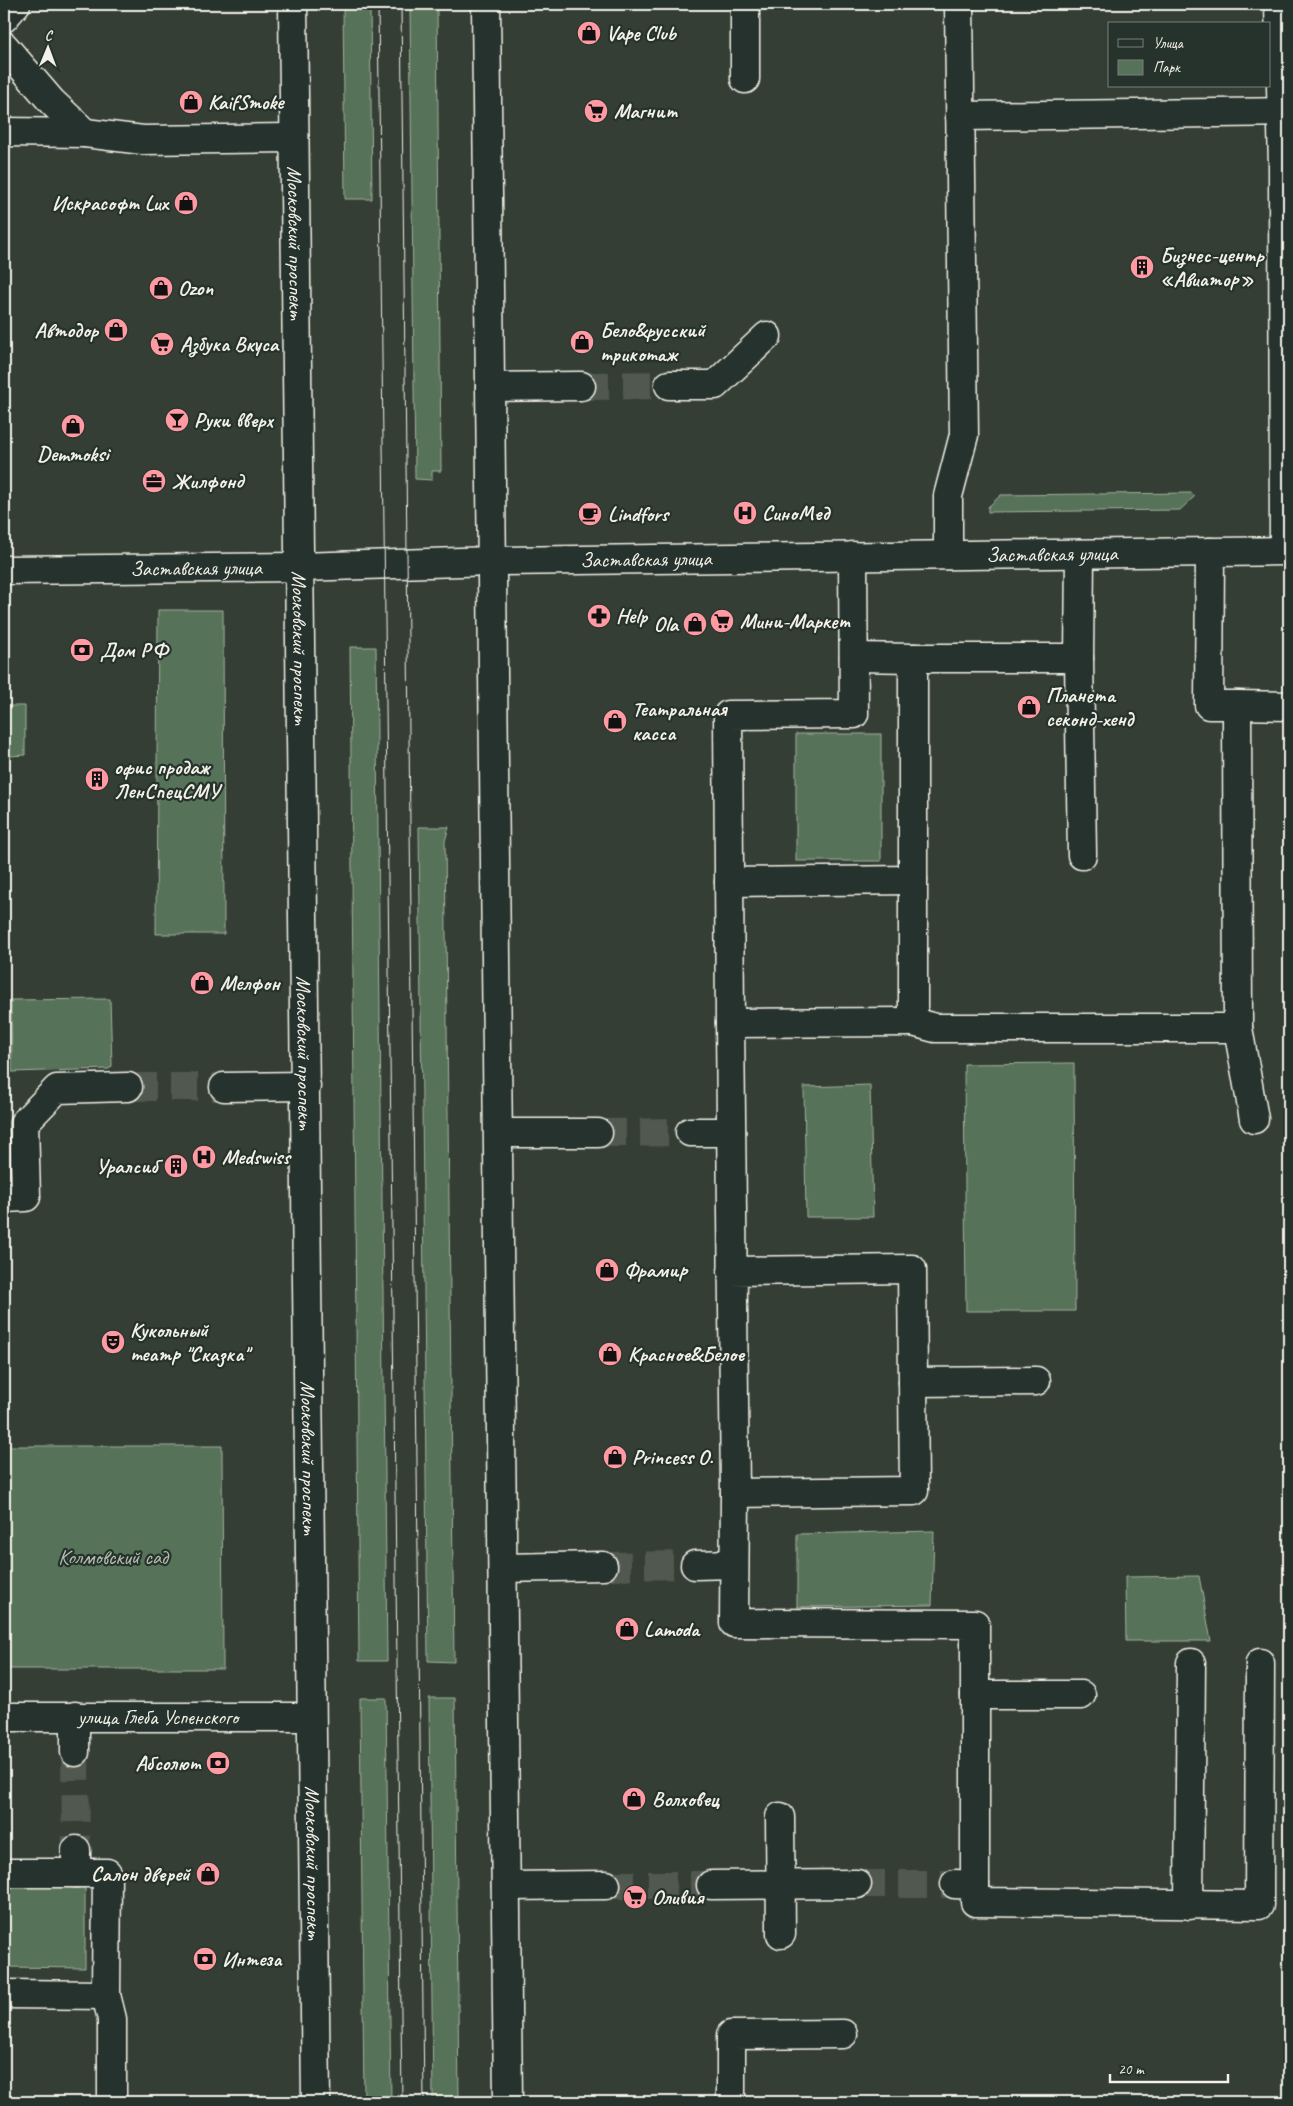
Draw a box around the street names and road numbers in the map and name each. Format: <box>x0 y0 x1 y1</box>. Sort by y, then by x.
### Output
street label: Московский проспект <box>282 166 309 321</box>
street label: Заставская улица <box>986 540 1120 568</box>
street label: Заставская улица <box>580 545 714 573</box>
street label: Заставская улица <box>130 554 264 582</box>
street label: Московский проспект <box>286 571 314 726</box>
street label: Московский проспект <box>291 976 318 1131</box>
street label: Московский проспект <box>295 1381 323 1536</box>
street label: улица Глеба Успенского <box>76 1704 241 1730</box>
street label: Московский проспект <box>300 1786 327 1941</box>

